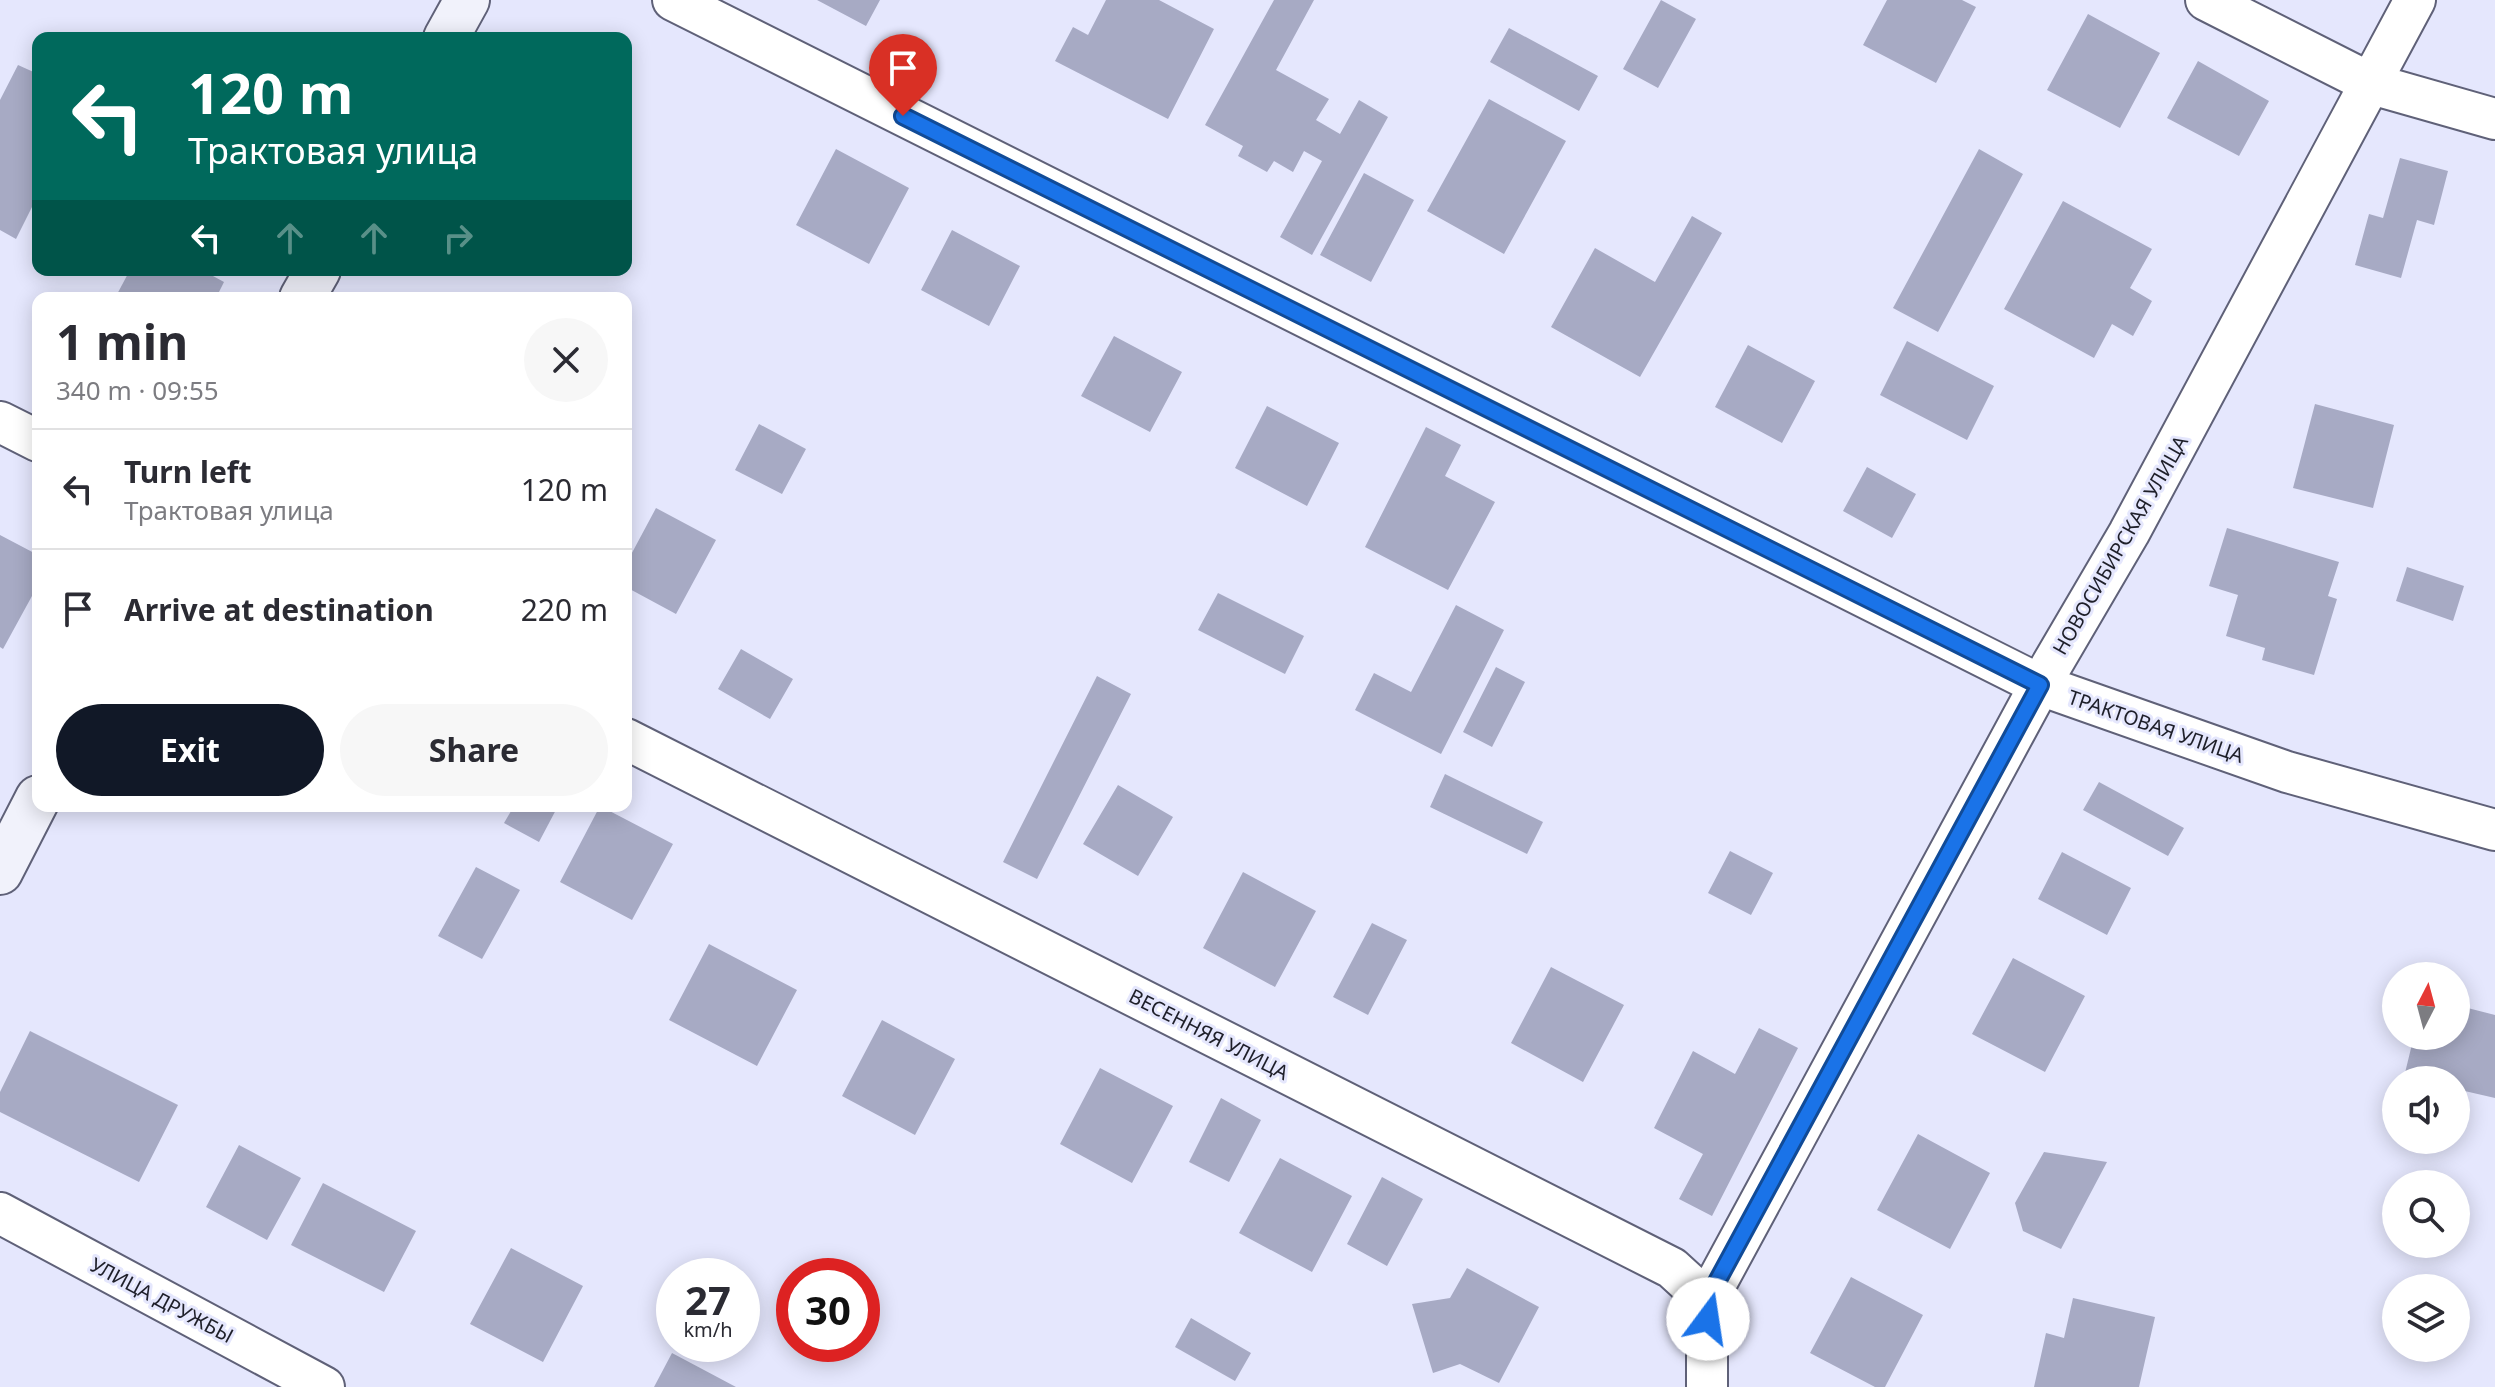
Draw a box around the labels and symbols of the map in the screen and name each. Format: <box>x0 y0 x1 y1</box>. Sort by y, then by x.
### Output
pin <box>869 34 937 116</box>
street label: НОВОСИБИРСКАЯ УЛИЦА <box>2046 430 2194 660</box>
street label: ТРАКТОВАЯ УЛИЦА <box>2064 683 2248 769</box>
north arrow <box>2382 962 2470 1050</box>
street label: ВЕСЕННЯЯ УЛИЦА <box>1125 982 1294 1086</box>
street label: УЛИЦА ДРУЖБЫ <box>86 1251 238 1349</box>
speed limit sign: 30 <box>776 1258 880 1362</box>
position arrow <box>1666 1277 1750 1361</box>

